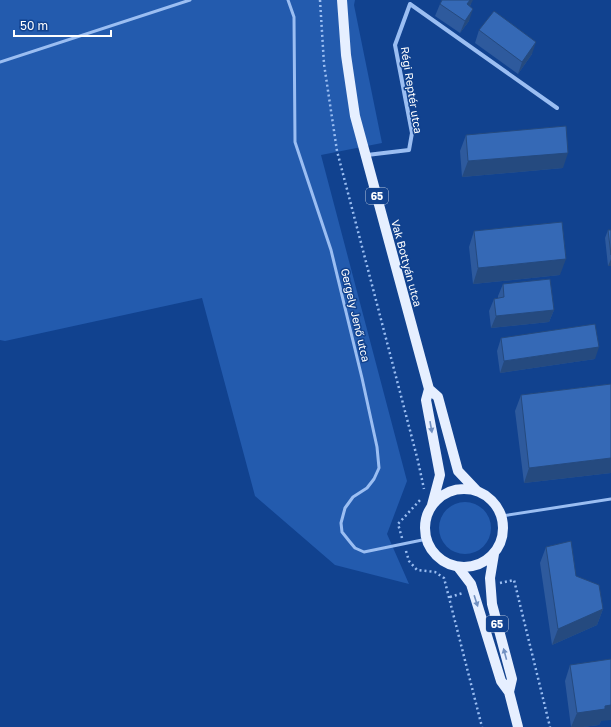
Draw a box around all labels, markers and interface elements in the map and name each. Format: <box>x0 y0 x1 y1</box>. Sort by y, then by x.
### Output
scale bar <box>14 12 111 38</box>
text: 50 m <box>20 18 48 33</box>
street label: Régi Reptér utca <box>399 46 425 134</box>
road number: 65 <box>366 188 388 204</box>
street label: Vak Bottyán utca <box>389 218 425 308</box>
street label: Gergely Jenő utca <box>339 267 373 363</box>
one-way arrow <box>428 421 434 433</box>
one-way arrow <box>473 595 479 607</box>
road number: 65 <box>486 616 508 632</box>
one-way arrow <box>502 648 508 660</box>

